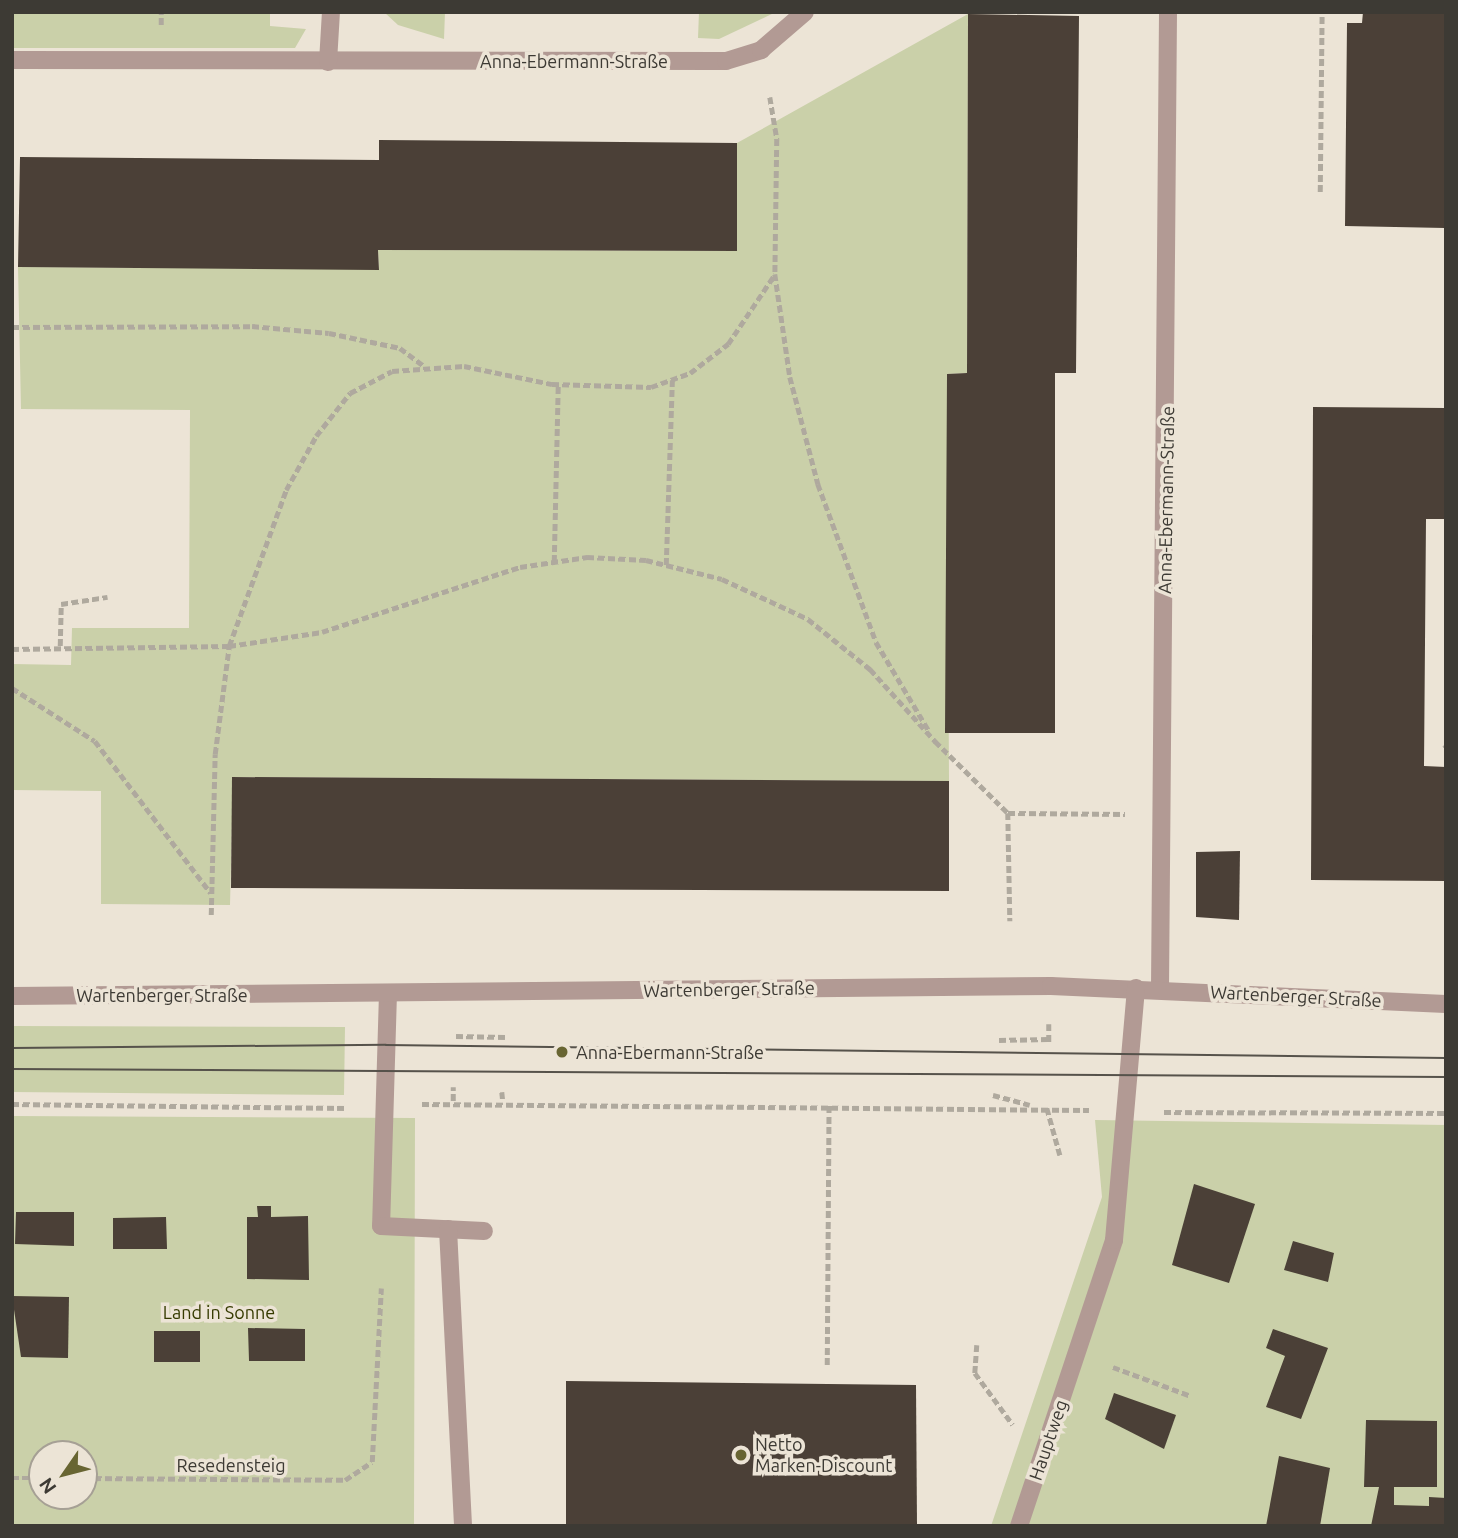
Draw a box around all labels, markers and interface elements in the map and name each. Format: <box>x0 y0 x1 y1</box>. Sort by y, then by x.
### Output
street label: Anna-Ebermann-Straße <box>480 50 668 72</box>
street label: Anna-Ebermann-Straße <box>1154 406 1178 594</box>
street label: Wartenberger Straße <box>643 977 815 1001</box>
street label: Wartenberger Straße <box>1210 981 1382 1011</box>
street label: Wartenberger Straße <box>76 984 248 1006</box>
place label: Anna-Ebermann-Straße <box>576 1041 764 1063</box>
marker: Anna-Ebermann-Straße <box>554 1044 570 1060</box>
park label: Land in Sonne <box>163 1301 275 1323</box>
street label: Hauptweg <box>1024 1397 1072 1483</box>
place label: Netto Marken-Discount <box>755 1434 892 1476</box>
north arrow <box>28 1440 98 1510</box>
marker: Netto Marken-Discount <box>733 1447 749 1463</box>
street label: Resedensteig <box>176 1454 286 1476</box>
text: N <box>34 1474 61 1498</box>

